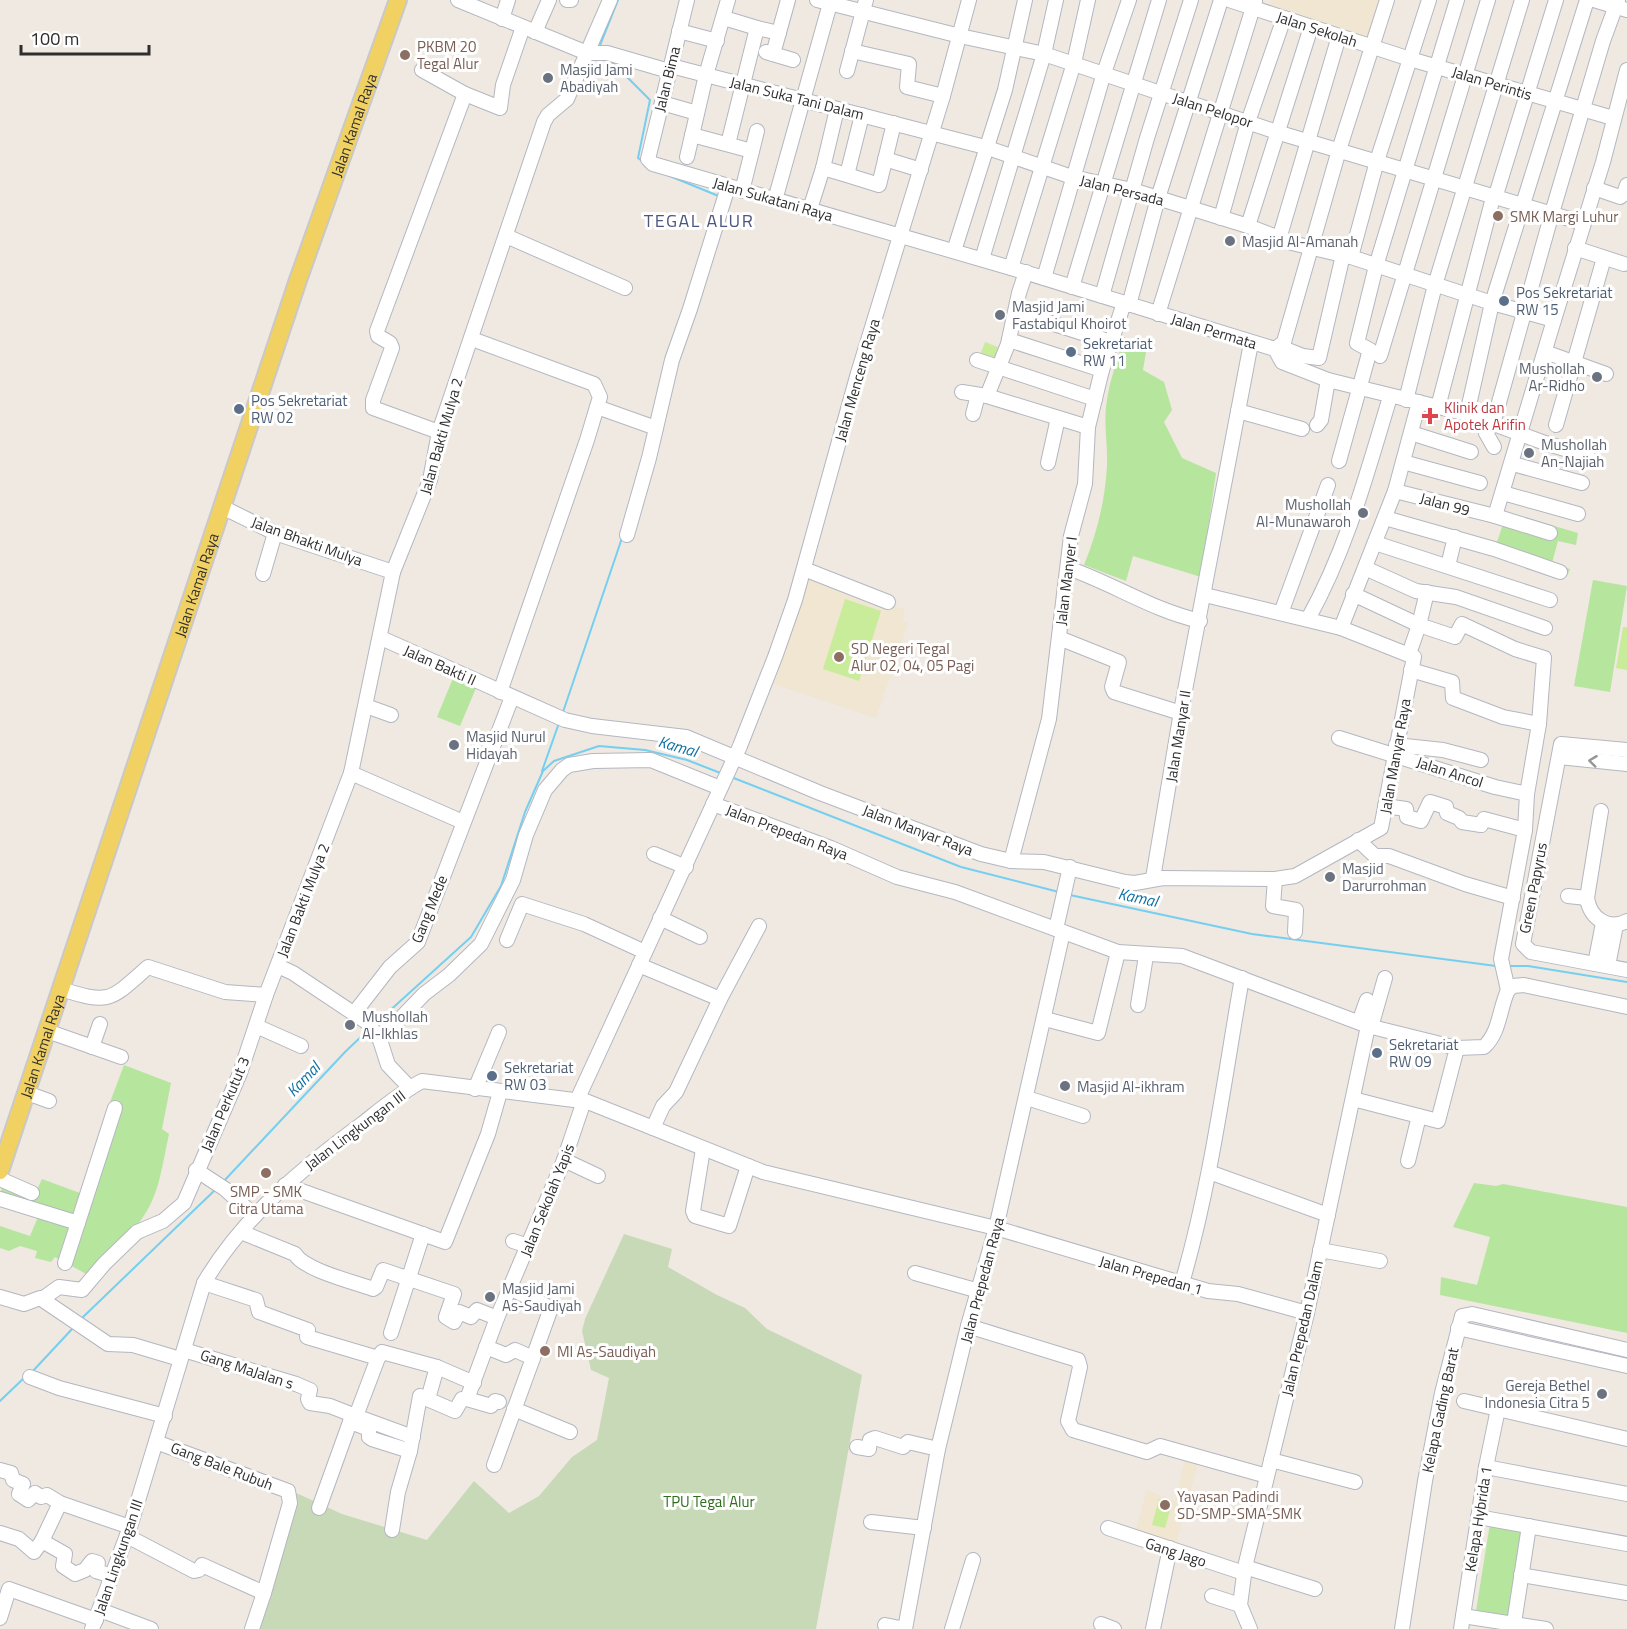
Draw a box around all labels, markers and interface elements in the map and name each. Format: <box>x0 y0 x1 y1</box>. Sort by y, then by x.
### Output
street label: Jalan Sekolah <box>1274 5 1360 53</box>
scale bar <box>21 18 148 56</box>
text: 100 m <box>30 25 79 52</box>
place label: PKBM 20 Tegal Alur <box>417 35 479 75</box>
street label: Jalan Bima <box>648 43 686 114</box>
marker: PKBM 20 Tegal Alur <box>398 48 412 62</box>
place label: Masjid Jami Abadiyah <box>560 58 633 98</box>
street label: Jalan Perintis <box>1449 60 1535 106</box>
street label: Jalan Kamal Raya <box>324 70 383 180</box>
street label: Jalan Suka Tani Dalam <box>727 70 867 126</box>
marker: Masjid Jami Abadiyah <box>541 71 555 85</box>
street label: Jalan Pelopor <box>1170 86 1256 134</box>
street label: Jalan Persada <box>1078 168 1167 212</box>
street label: Jalan Sukatani Raya <box>710 171 836 227</box>
place label: SMK Margi Luhur <box>1510 205 1618 228</box>
district label: TEGAL ALUR <box>644 207 754 234</box>
marker: SMK Margi Luhur <box>1491 209 1505 223</box>
place label: Masjid Al-Amanah <box>1242 230 1358 253</box>
marker: Masjid Al-Amanah <box>1223 234 1237 248</box>
place label: Pos Sekretariat RW 15 <box>1516 281 1613 321</box>
marker: Pos Sekretariat RW 15 <box>1497 294 1511 308</box>
place label: Masjid Jami Fastabiqul Khoirot <box>1012 295 1127 335</box>
street label: Jalan Permata <box>1168 307 1260 355</box>
marker: Masjid Jami Fastabiqul Khoirot <box>993 308 1007 322</box>
street label: Jalan Menceng Raya <box>828 315 886 444</box>
place label: Sekretariat RW 11 <box>1083 332 1153 372</box>
marker: Sekretariat RW 11 <box>1064 345 1078 359</box>
place label: Mushollah Ar-Ridho <box>1519 357 1585 397</box>
marker: Mushollah Ar-Ridho <box>1590 370 1604 384</box>
street label: Jalan Bakti Mulya 2 <box>413 375 469 497</box>
place label: Pos Sekretariat RW 02 <box>251 389 348 429</box>
place label: Klinik dan Apotek Arifin <box>1444 396 1526 436</box>
marker: Pos Sekretariat RW 02 <box>232 402 246 416</box>
marker: Klinik dan Apotek Arifin <box>1421 407 1439 425</box>
place label: Mushollah An-Najiah <box>1541 433 1607 473</box>
marker: Mushollah An-Najiah <box>1522 446 1536 460</box>
street label: Jalan 99 <box>1417 486 1473 522</box>
place label: Mushollah Al-Munawaroh <box>1256 493 1351 533</box>
marker: Mushollah Al-Munawaroh <box>1356 506 1370 520</box>
street label: Jalan Bhakti Mulya <box>248 510 366 572</box>
street label: Jalan Kamal Raya <box>168 529 224 640</box>
street label: Jalan Manyer I <box>1049 535 1083 627</box>
place label: SD Negeri Tegal Alur 02, 04, 05 Pagi <box>851 637 974 677</box>
street label: Jalan Bakti II <box>400 639 480 691</box>
marker: SD Negeri Tegal Alur 02, 04, 05 Pagi <box>832 650 846 664</box>
street label: Jalan Manyar II <box>1159 688 1197 784</box>
street label: Jalan Manyar Raya <box>1374 696 1417 815</box>
place label: Masjid Nurul Hidayah <box>466 725 546 765</box>
water label: Kamal <box>656 729 702 763</box>
marker: Masjid Nurul Hidayah <box>447 738 461 752</box>
street label: Jalan Ancol <box>1414 750 1486 794</box>
one-way arrow <box>1588 756 1597 768</box>
street label: Jalan Prepedan Raya <box>723 798 852 866</box>
street label: Jalan Manyar Raya <box>859 798 977 862</box>
street label: Jalan Bakti Mulya 2 <box>271 840 335 960</box>
street label: Green Papyrus <box>1513 841 1553 935</box>
place label: Masjid Darurrohman <box>1342 857 1427 897</box>
marker: Masjid Darurrohman <box>1323 870 1337 884</box>
street label: Gang Mede <box>405 872 453 946</box>
water label: Kamal <box>1116 881 1162 913</box>
street label: Jalan Kamal Raya <box>14 990 70 1101</box>
place label: Mushollah Al-Ikhlas <box>362 1005 428 1045</box>
marker: Mushollah Al-Ikhlas <box>343 1018 357 1032</box>
place label: Sekretariat RW 09 <box>1389 1033 1459 1073</box>
marker: Sekretariat RW 09 <box>1370 1046 1384 1060</box>
street label: Jalan Perkutut 3 <box>195 1053 255 1155</box>
water label: Kamal <box>281 1055 326 1102</box>
place label: Sekretariat RW 03 <box>504 1056 574 1096</box>
marker: Sekretariat RW 03 <box>485 1069 499 1083</box>
place label: Masjid Al-ikhram <box>1077 1075 1185 1098</box>
marker: Masjid Al-ikhram <box>1058 1079 1072 1093</box>
street label: Jalan Lingkungan III <box>300 1084 410 1176</box>
street label: Jalan Sekolah Yapis <box>514 1140 580 1260</box>
marker: SMP - SMK Citra Utama <box>259 1166 273 1180</box>
place label: SMP - SMK Citra Utama <box>228 1180 304 1220</box>
street label: Jalan Prepedan Raya <box>954 1214 1010 1345</box>
street label: Jalan Prepedan 1 <box>1097 1249 1205 1301</box>
street label: Jalan Prepedan Dalam <box>1275 1258 1329 1398</box>
place label: Masjid Jami As-Saudiyah <box>502 1277 581 1317</box>
marker: Masjid Jami As-Saudiyah <box>483 1290 497 1304</box>
place label: MI As-Saudiyah <box>557 1340 656 1363</box>
street label: Gang MaJalan s <box>197 1343 297 1395</box>
marker: MI As-Saudiyah <box>538 1344 552 1358</box>
street label: Kelapa Gading Barat <box>1416 1345 1465 1475</box>
place label: Gereja Bethel Indonesia Citra 5 <box>1485 1374 1590 1414</box>
marker: Gereja Bethel Indonesia Citra 5 <box>1595 1387 1609 1401</box>
street label: Gang Bale Rubuh <box>167 1436 277 1496</box>
street label: Kelapa Hybrida 1 <box>1458 1465 1498 1573</box>
place label: Yayasan Padindi SD-SMP-SMA-SMK <box>1177 1485 1302 1525</box>
park label: TPU Tegal Alur <box>663 1490 755 1513</box>
street label: Jalan Lingkungan III <box>87 1496 149 1618</box>
marker: Yayasan Padindi SD-SMP-SMA-SMK <box>1158 1498 1172 1512</box>
street label: Gang Jago <box>1142 1531 1210 1573</box>

